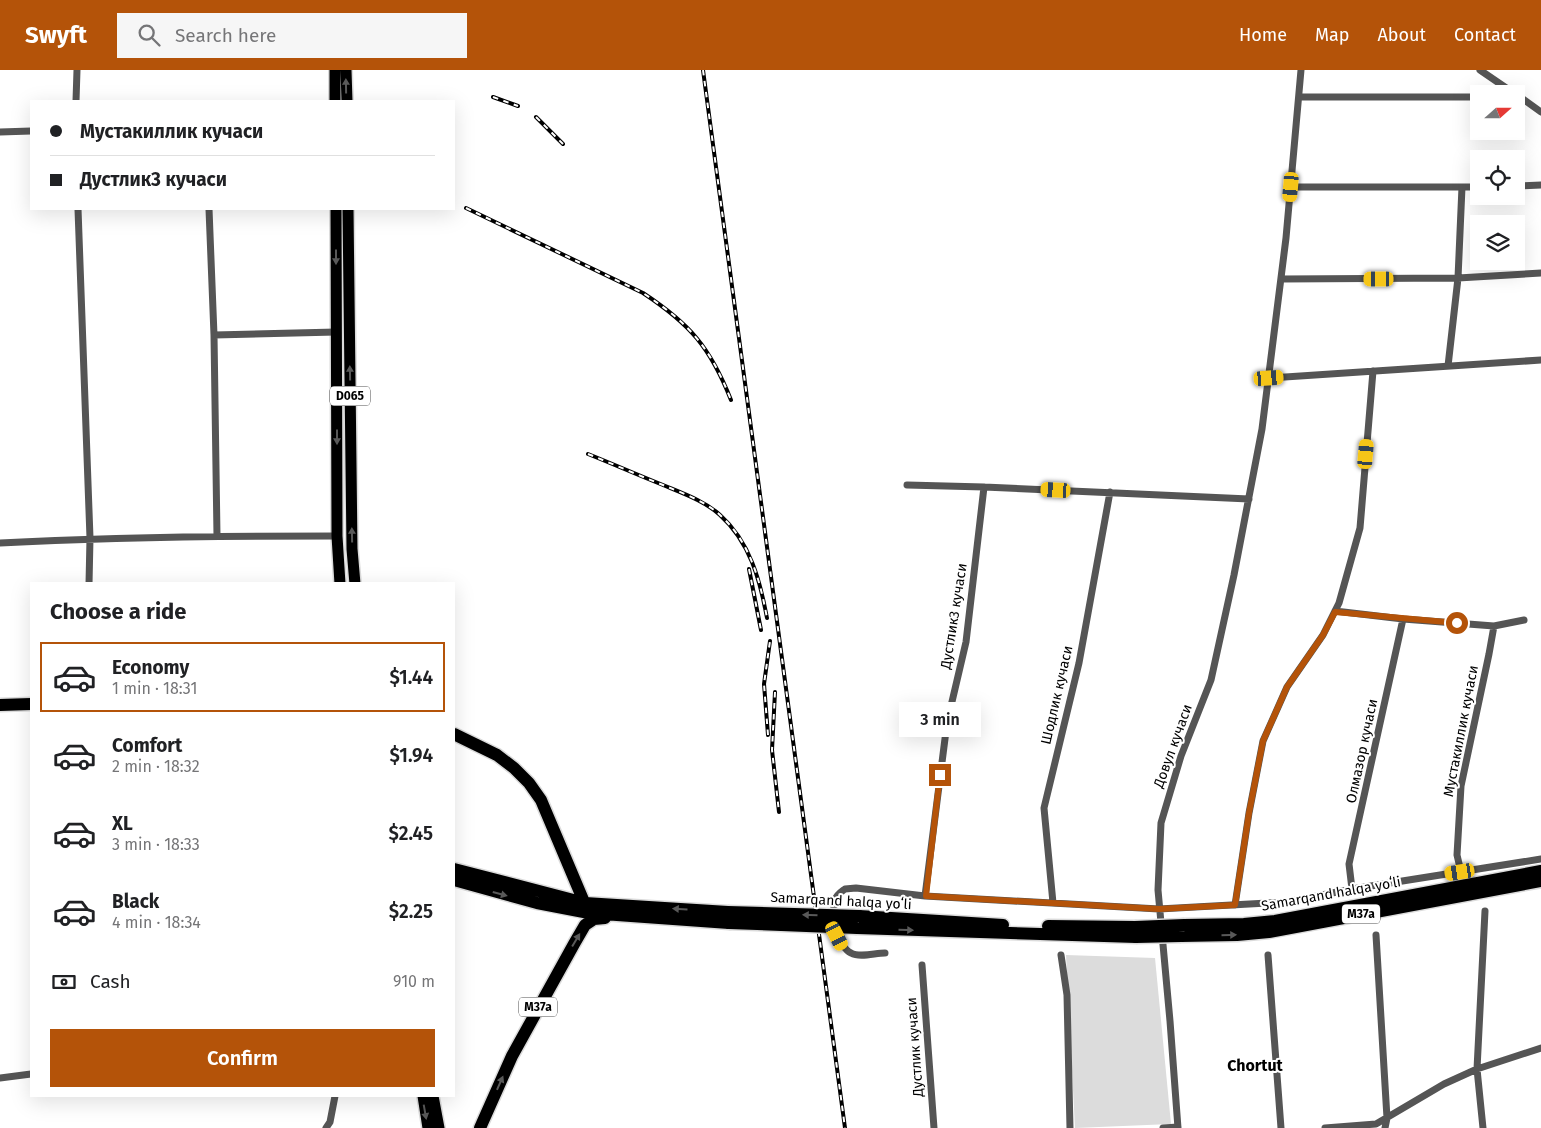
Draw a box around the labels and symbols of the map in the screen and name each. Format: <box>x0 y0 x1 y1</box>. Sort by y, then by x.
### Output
one-way arrow <box>342 77 350 93</box>
north arrow <box>1470 85 1525 140</box>
car <box>1282 171 1299 203</box>
one-way arrow <box>332 250 340 266</box>
car <box>1364 272 1394 287</box>
one-way arrow <box>345 364 353 380</box>
car <box>1253 369 1284 387</box>
road number: D065 <box>330 386 370 406</box>
one-way arrow <box>333 430 341 446</box>
car <box>1357 438 1374 470</box>
car <box>1040 482 1071 498</box>
one-way arrow <box>348 527 356 543</box>
street label: Дустлик3 кучаси <box>937 562 971 671</box>
route start <box>1446 612 1468 634</box>
street label: Шодлик кучаси <box>1037 644 1077 746</box>
street label: Мустакиллик кучаси <box>1440 664 1482 798</box>
street label: Олмазор кучаси <box>1343 697 1381 805</box>
callout: 3 min <box>899 702 981 738</box>
street label: Довул кучаси <box>1150 702 1196 791</box>
route end <box>929 764 951 786</box>
car <box>1444 862 1475 882</box>
street label: Samarqand halqa yoʻli <box>1260 873 1402 915</box>
street label: Samarqand halqa yoʻli <box>770 889 912 913</box>
one-way arrow <box>493 890 508 898</box>
road number: M37a <box>1342 904 1380 924</box>
one-way arrow <box>671 905 687 913</box>
one-way arrow <box>802 910 818 918</box>
car <box>823 919 850 953</box>
one-way arrow <box>898 926 914 934</box>
one-way arrow <box>1222 931 1238 939</box>
one-way arrow <box>572 934 581 947</box>
street label: Дустлик кучаси <box>903 997 927 1098</box>
road number: M37a <box>519 998 557 1016</box>
district label: Chortut <box>1227 1056 1284 1075</box>
one-way arrow <box>496 1076 504 1090</box>
one-way arrow <box>422 1105 430 1121</box>

